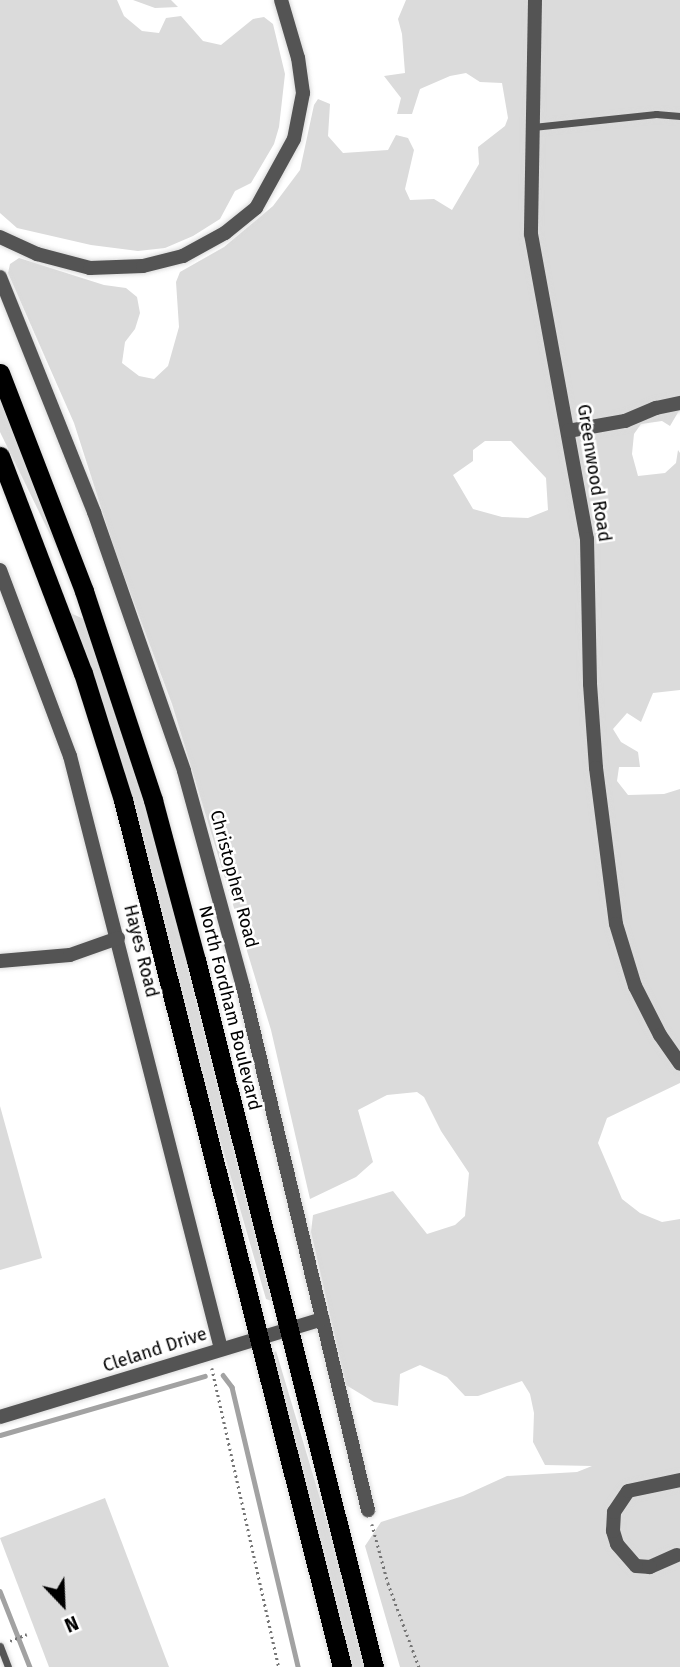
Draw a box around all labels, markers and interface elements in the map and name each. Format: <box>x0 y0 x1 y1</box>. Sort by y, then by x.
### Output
street label: Greenwood Road <box>572 403 616 543</box>
street label: Christopher Road <box>205 808 263 950</box>
street label: Hayes Road <box>119 902 163 1000</box>
street label: North Fordham Boulevard <box>194 903 266 1113</box>
street label: Cleland Drive <box>100 1323 210 1377</box>
north arrow <box>28 1569 98 1639</box>
text: N <box>61 1611 82 1637</box>

